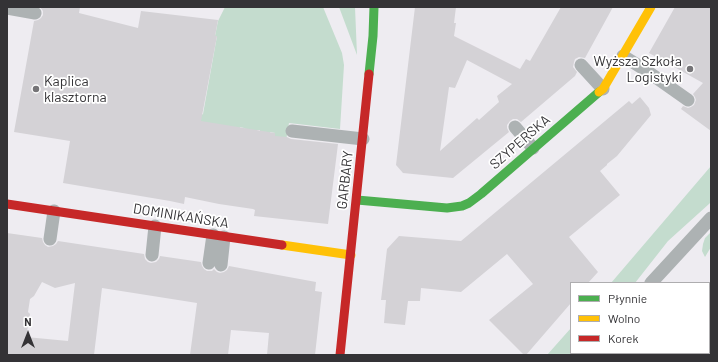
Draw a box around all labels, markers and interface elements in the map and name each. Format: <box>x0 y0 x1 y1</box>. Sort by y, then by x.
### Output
place label: Wyższa Szkoła Logistyki <box>594 53 682 86</box>
marker: Wyższa Szkoła Logistyki <box>685 64 695 74</box>
place label: Kaplica klasztorna <box>44 73 107 106</box>
marker: Kaplica klasztorna <box>31 84 41 94</box>
street label: SZYPERSKA <box>486 111 554 173</box>
street label: GARBARY <box>334 150 356 210</box>
street label: DOMINIKAŃSKA <box>132 200 230 232</box>
legend <box>570 282 710 354</box>
text: Płynnie <box>608 291 647 305</box>
text: Wolno <box>608 311 640 325</box>
north arrow <box>8 314 48 354</box>
text: N <box>24 315 32 328</box>
text: Korek <box>608 331 638 345</box>

